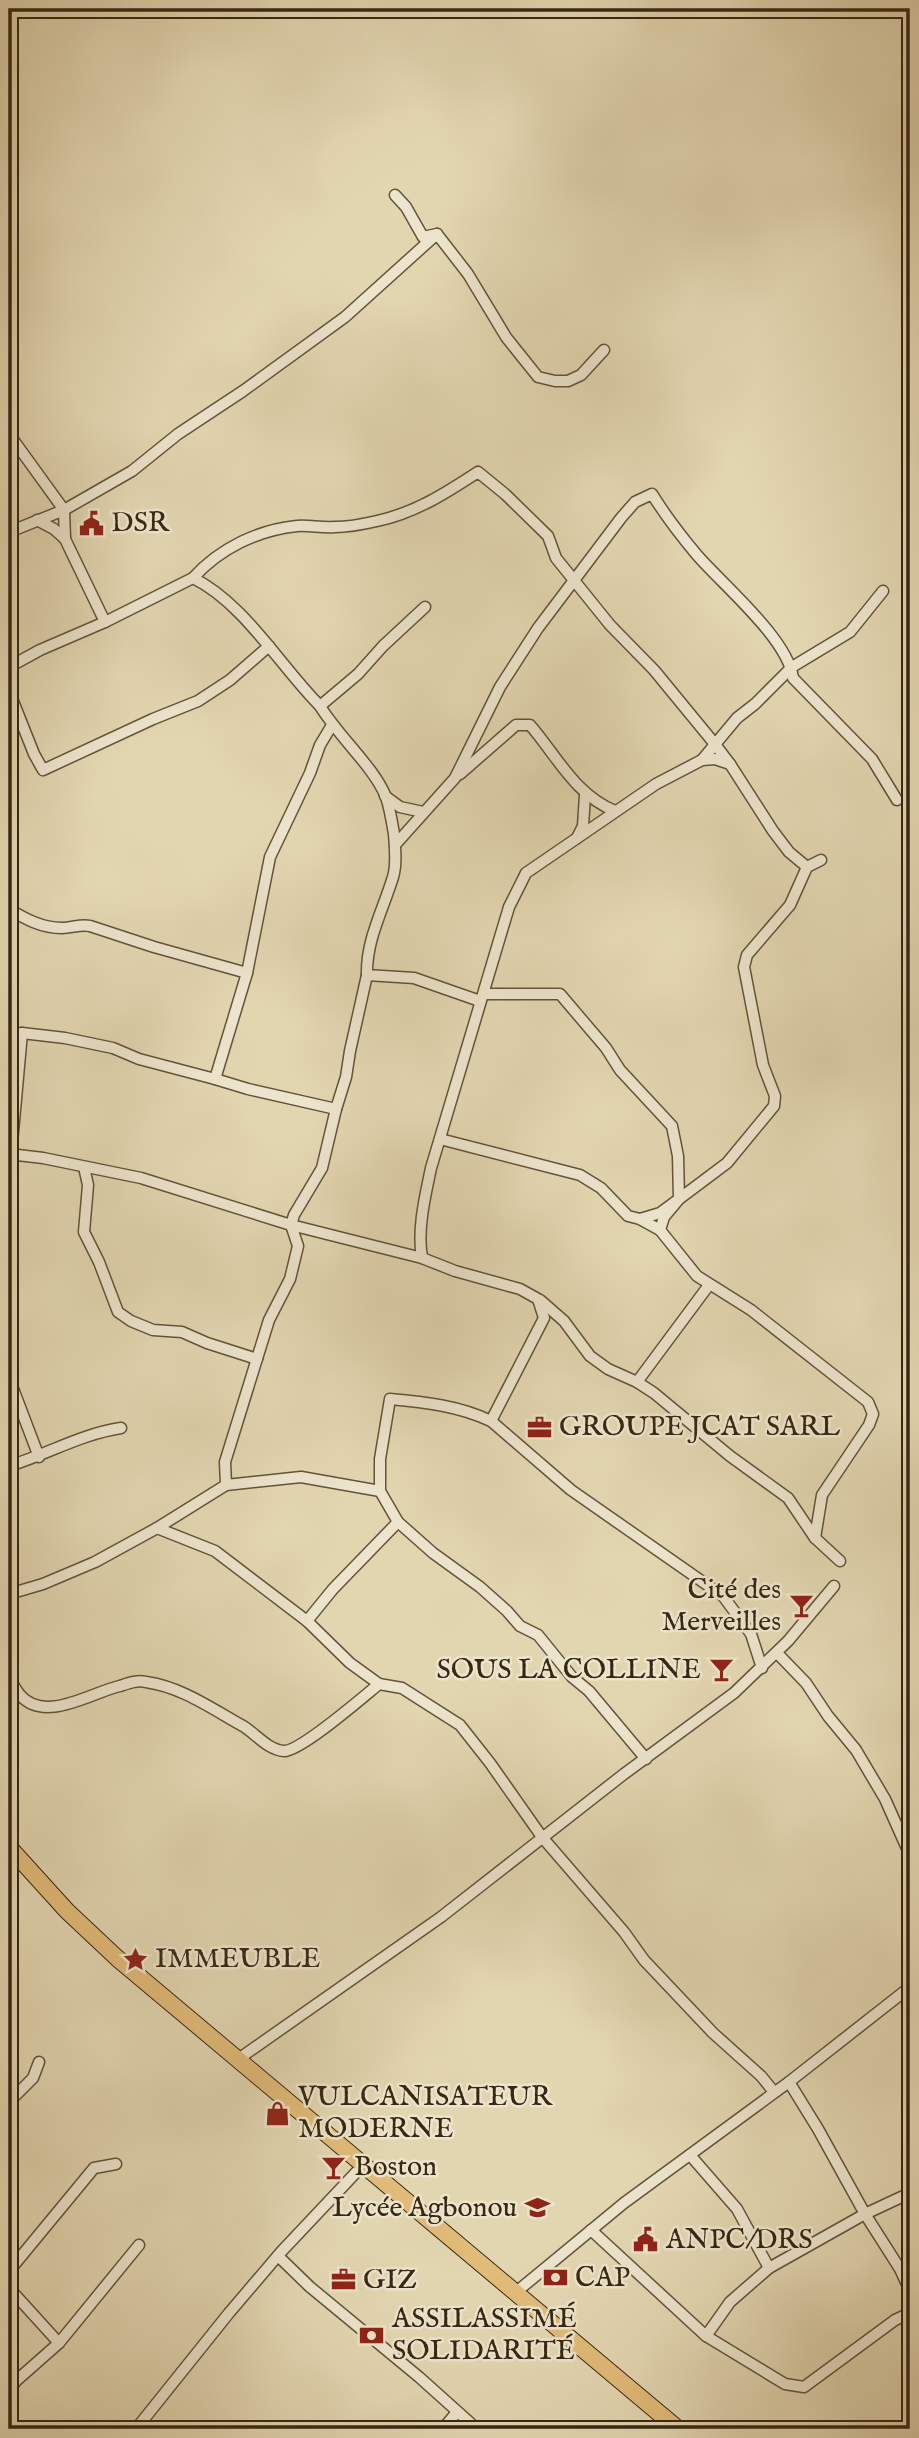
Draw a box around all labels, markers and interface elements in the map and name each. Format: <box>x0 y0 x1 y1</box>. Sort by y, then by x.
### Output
place label: DSR <box>111 506 170 541</box>
public building icon: DSR <box>77 509 105 537</box>
place label: GROUPE JCAT SARL <box>559 1410 840 1445</box>
office icon: GROUPE JCAT SARL <box>525 1413 553 1441</box>
place label: Cité des Merveilles <box>661 1573 781 1640</box>
bar icon: Cité des Merveilles <box>787 1592 815 1620</box>
place label: SOUS LA COLLINE <box>436 1653 701 1688</box>
bar icon: SOUS LA COLLINE <box>707 1656 735 1684</box>
place label: IMMEUBLE <box>155 1942 320 1977</box>
place icon: IMMEUBLE <box>121 1945 149 1973</box>
place label: VULCANISATEUR MODERNE <box>297 2080 553 2147</box>
shop icon: VULCANISATEUR MODERNE <box>264 2099 292 2127</box>
place label: Boston <box>354 2150 437 2185</box>
bar icon: Boston <box>320 2153 348 2181</box>
place label: Lycée Agbonou <box>332 2191 517 2226</box>
school or university icon: Lycée Agbonou <box>523 2194 551 2222</box>
place label: ANPC/DRS <box>665 2223 813 2258</box>
public building icon: ANPC/DRS <box>632 2226 660 2254</box>
place label: CAP <box>575 2261 630 2296</box>
place label: GIZ <box>363 2263 417 2298</box>
bank icon: CAP <box>541 2264 569 2292</box>
office icon: GIZ <box>329 2266 357 2294</box>
place label: ASSILASSIMÉ SOLIDARITÉ <box>391 2301 577 2369</box>
bank icon: ASSILASSIMÉ SOLIDARITÉ <box>358 2321 386 2349</box>

